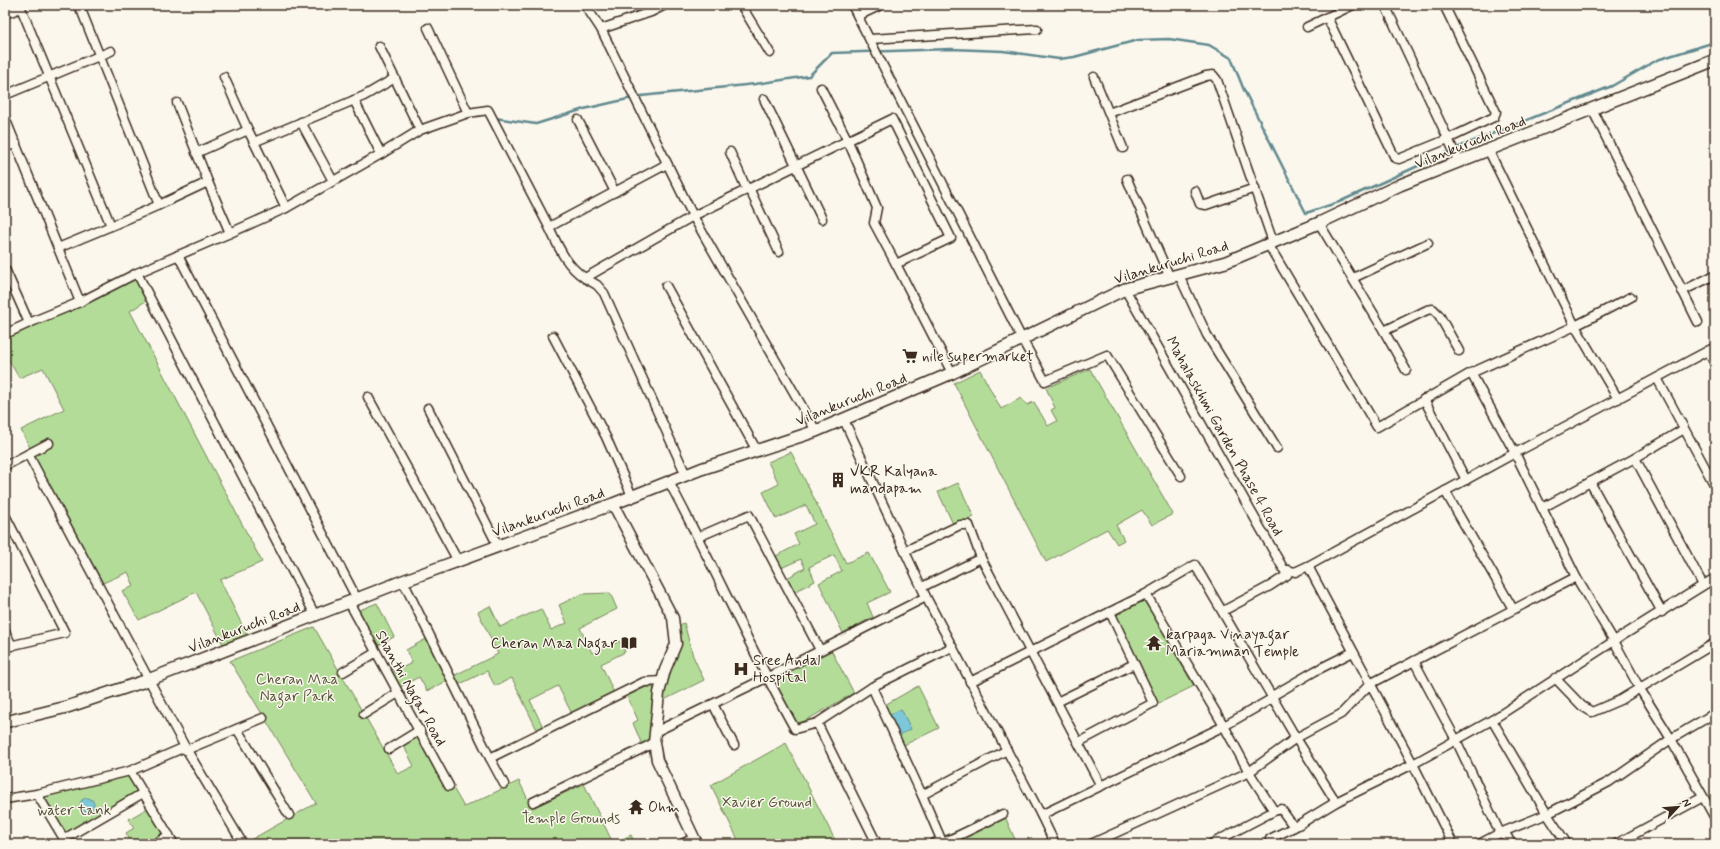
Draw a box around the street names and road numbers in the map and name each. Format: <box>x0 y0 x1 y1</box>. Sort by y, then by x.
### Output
street label: Vilankuruchi Road <box>1412 111 1529 174</box>
street label: Vilankuruchi Road <box>1112 236 1231 290</box>
street label: Mahalaskhmi Garden Phase 4 Road <box>1161 333 1287 540</box>
street label: Vilankuruchi Road <box>793 368 910 431</box>
street label: Vilankuruchi Road <box>489 483 607 543</box>
street label: Vilankuruchi Road <box>185 597 303 659</box>
street label: Shanthi Nagar Road <box>369 627 450 751</box>

